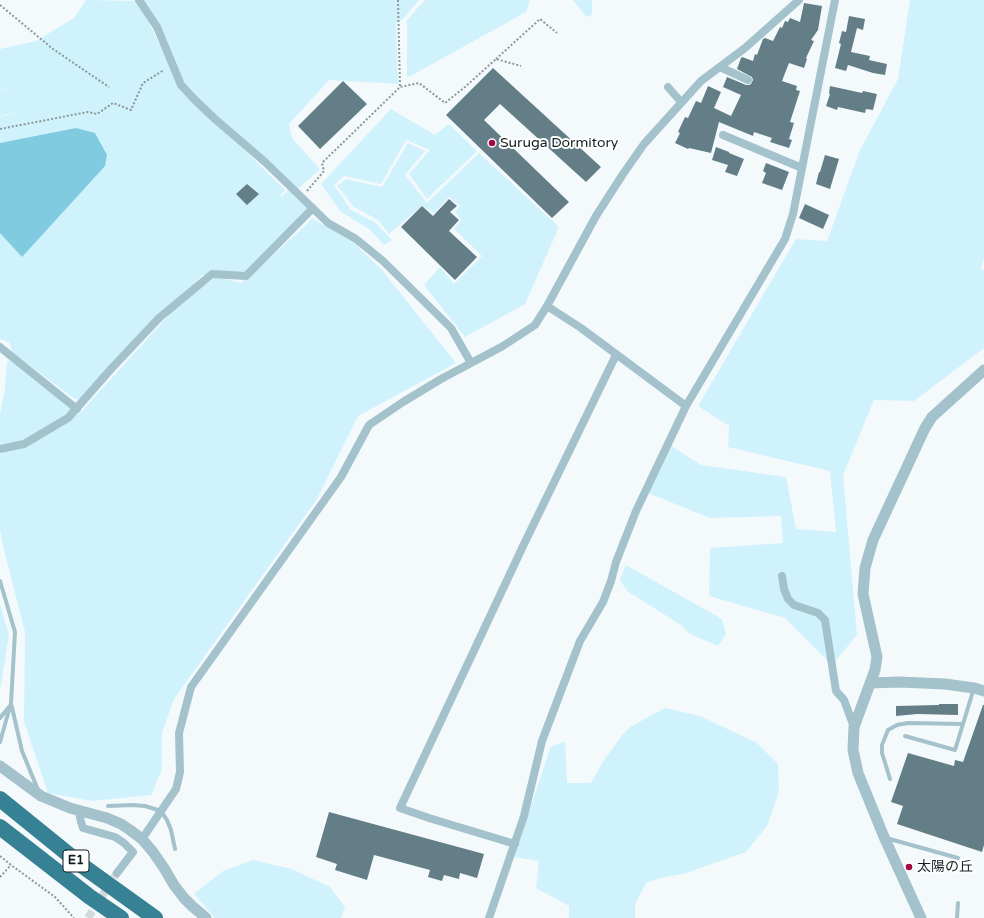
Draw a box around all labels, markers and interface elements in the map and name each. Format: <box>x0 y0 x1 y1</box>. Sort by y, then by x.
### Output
place label: Suruga Dormitory <box>500 135 618 151</box>
marker: Suruga Dormitory <box>487 138 497 148</box>
road number: E1 <box>63 850 89 872</box>
place label: 太陽の丘 <box>917 859 973 875</box>
marker: 太陽の丘 <box>904 862 914 872</box>

